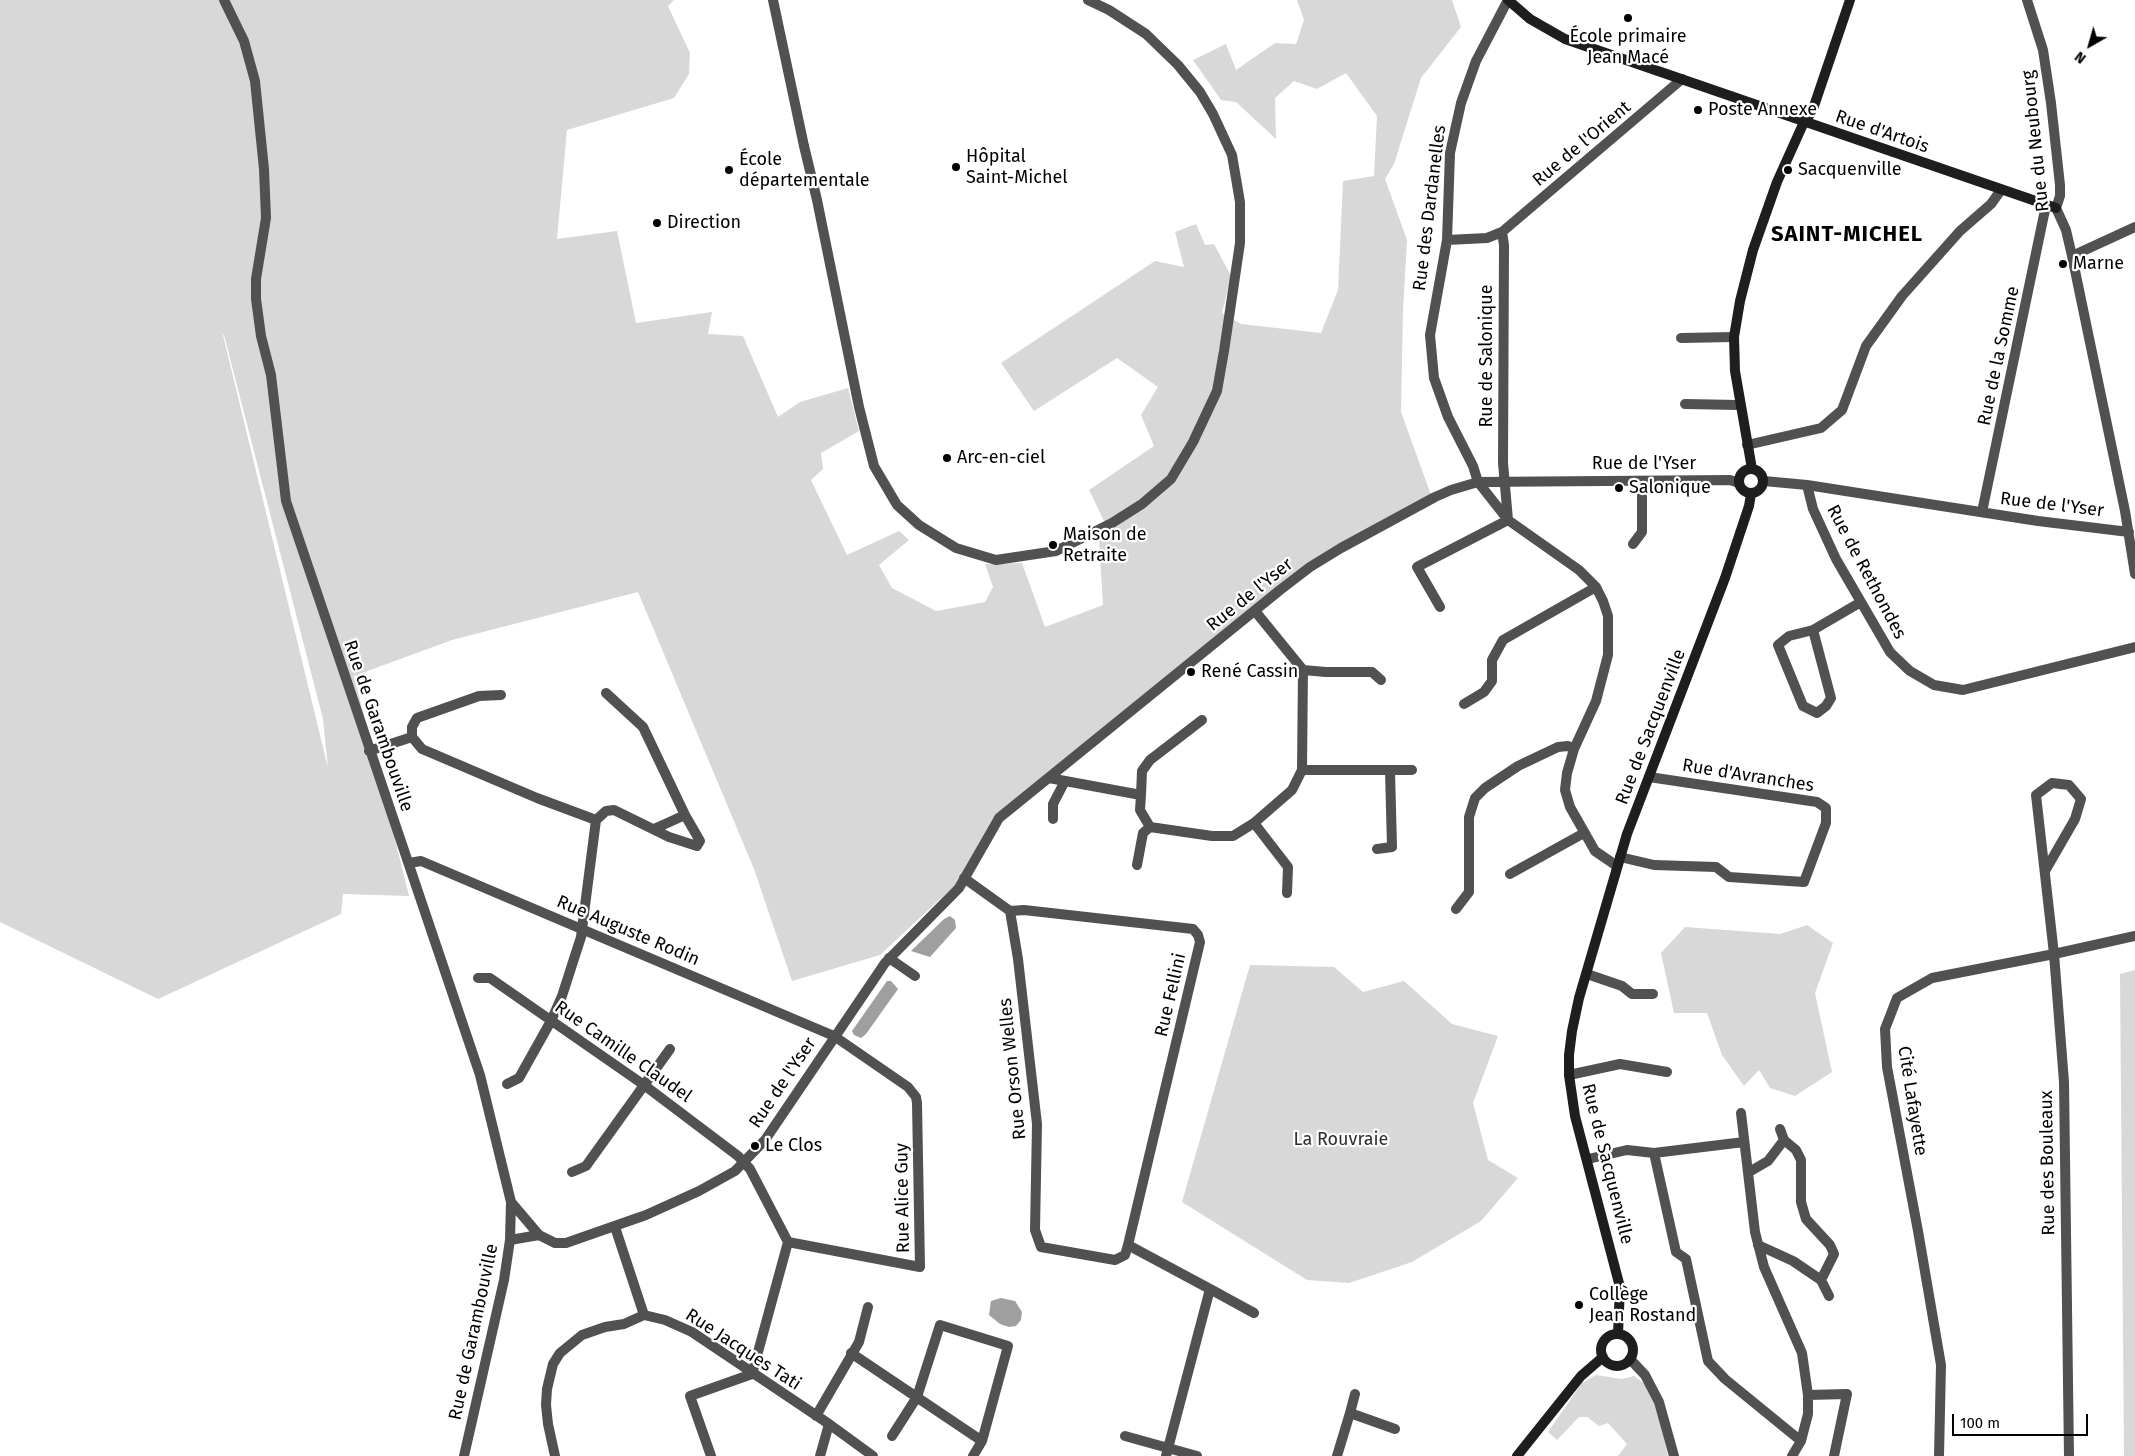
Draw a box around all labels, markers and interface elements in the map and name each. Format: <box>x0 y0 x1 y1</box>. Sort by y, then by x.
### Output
marker: École primaire Jean Macé <box>1622 12 1634 24</box>
north arrow <box>2065 20 2115 70</box>
place label: École primaire Jean Macé <box>1569 26 1687 68</box>
text: N <box>2072 48 2089 67</box>
street label: Rue du Neubourg <box>2018 69 2054 213</box>
street label: Rue de l'Orient <box>1528 97 1636 191</box>
place label: Poste Annexe <box>1708 99 1817 121</box>
marker: Poste Annexe <box>1692 104 1704 116</box>
street label: Rue d'Artois <box>1832 106 1932 158</box>
street label: Rue des Dardanelles <box>1409 124 1451 292</box>
place label: Hôpital Saint-Michel <box>966 146 1068 188</box>
place label: École départementale <box>739 149 870 192</box>
place label: Sacquenville <box>1798 159 1902 181</box>
marker: Hôpital Saint-Michel <box>950 161 962 173</box>
marker: École départementale <box>723 164 735 176</box>
marker: Sacquenville <box>1782 164 1794 176</box>
place label: Direction <box>667 212 741 234</box>
marker: Direction <box>651 217 663 229</box>
district label: SAINT-MICHEL <box>1769 222 1925 248</box>
place label: Marne <box>2073 253 2124 275</box>
marker: Marne <box>2057 258 2069 270</box>
street label: Rue de Salonique <box>1476 284 1498 428</box>
street label: Rue de la Somme <box>1974 284 2024 428</box>
place label: Arc-en-ciel <box>957 447 1045 469</box>
marker: Arc-en-ciel <box>941 452 953 464</box>
street label: Rue de l'Yser <box>1592 453 1696 475</box>
place label: Salonique <box>1629 477 1711 499</box>
marker: Salonique <box>1613 482 1625 494</box>
street label: Rue de l'Yser <box>1999 488 2105 522</box>
street label: Rue de Rethondes <box>1822 501 1910 643</box>
place label: Maison de Retraite <box>1063 524 1147 566</box>
marker: Maison de Retraite <box>1047 539 1059 551</box>
street label: Rue de l'Yser <box>1203 554 1297 636</box>
street label: Rue de Garambouville <box>339 637 417 815</box>
street label: Rue de Sacquenville <box>1611 646 1691 808</box>
place label: René Cassin <box>1201 661 1298 683</box>
marker: René Cassin <box>1185 666 1197 678</box>
street label: Rue d'Avranches <box>1680 755 1816 797</box>
street label: Rue Auguste Rodin <box>553 891 703 971</box>
street label: Rue Fellini <box>1151 951 1191 1039</box>
street label: Rue Camille Claudel <box>550 997 696 1107</box>
street label: Rue Orson Welles <box>995 997 1031 1141</box>
street label: Rue de l'Yser <box>745 1034 821 1132</box>
street label: Cité Lafayette <box>1893 1045 1931 1157</box>
street label: Rue de Sacquenville <box>1577 1081 1637 1247</box>
street label: Rue des Bouleaux <box>2036 1090 2060 1236</box>
park label: La Rouvraie <box>1294 1129 1388 1151</box>
place label: Le Clos <box>765 1135 822 1157</box>
marker: Le Clos <box>749 1140 761 1152</box>
street label: Rue Alice Guy <box>891 1143 915 1253</box>
street label: Rue de Garambouville <box>445 1242 503 1422</box>
place label: Collège Jean Rostand <box>1589 1284 1696 1326</box>
marker: Collège Jean Rostand <box>1573 1299 1585 1311</box>
street label: Rue Jacques Tati <box>681 1305 805 1395</box>
scale bar <box>1955 1404 2091 1436</box>
text: 100 m <box>1960 1414 2000 1432</box>

